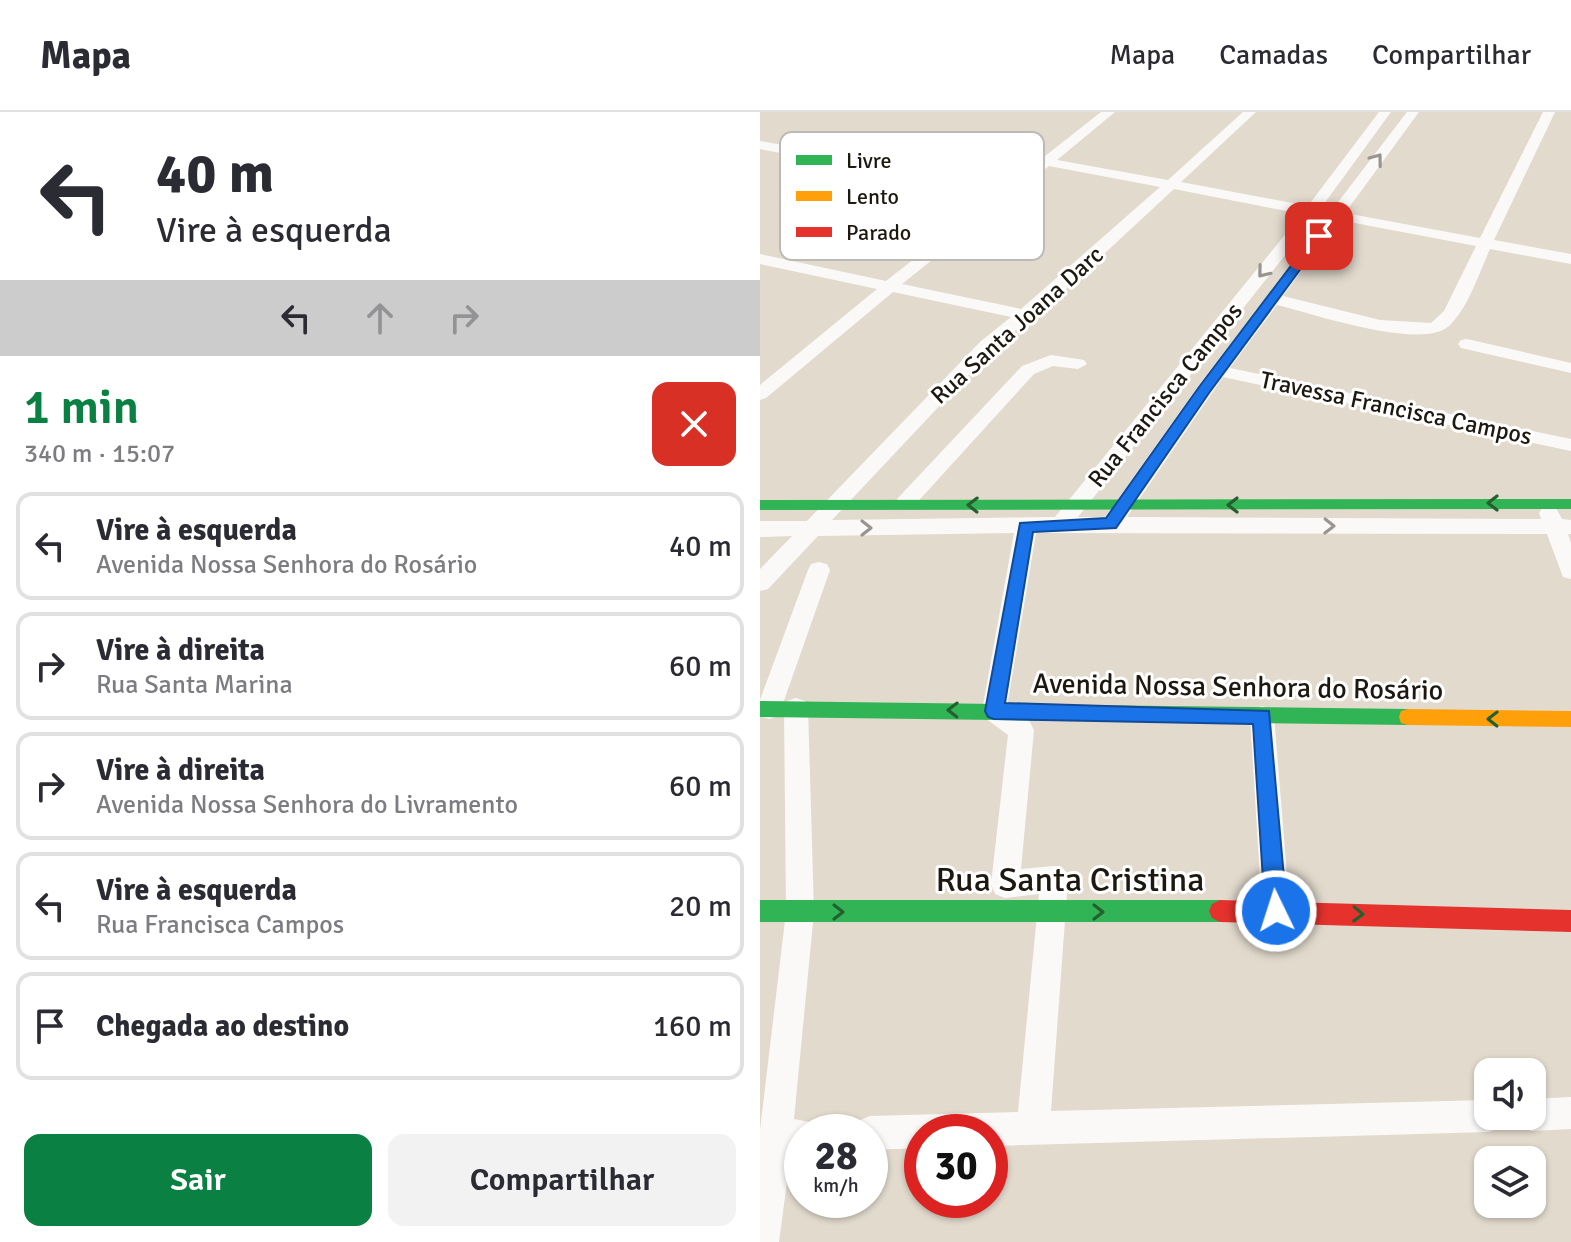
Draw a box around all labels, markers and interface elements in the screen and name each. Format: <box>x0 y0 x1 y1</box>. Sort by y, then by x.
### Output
text: Mapa <box>40 32 131 79</box>
text: Mapa <box>1109 38 1175 72</box>
text: Camadas <box>1219 38 1328 72</box>
text: Compartilhar <box>1372 38 1531 72</box>
legend <box>780 132 1044 260</box>
text: 40 m <box>156 139 274 208</box>
icon: left <box>24 144 128 248</box>
text: Livre <box>846 147 892 174</box>
one-way arrow <box>1368 153 1382 168</box>
text: Lento <box>846 183 899 210</box>
pin <box>1285 202 1353 270</box>
text: Vire à esquerda <box>156 208 392 253</box>
icon: arrive <box>1297 214 1341 258</box>
text: Parado <box>846 219 911 246</box>
street label: Rua Santa Joana Darc <box>924 240 1110 410</box>
one-way arrow <box>1258 263 1273 277</box>
icon: left <box>274 296 318 340</box>
icon: ahead <box>358 296 402 340</box>
icon: right <box>442 296 486 340</box>
street label: Rua Francisca Campos <box>1081 297 1249 493</box>
street label: Travessa Francisca Campos <box>1258 365 1534 451</box>
text: 1 min <box>24 378 139 437</box>
button: close <box>652 382 736 466</box>
text: 340 m · 15:07 <box>24 438 175 470</box>
one-way arrow <box>1486 494 1499 512</box>
one-way arrow <box>966 496 979 513</box>
one-way arrow <box>1226 496 1239 514</box>
text: Vire à esquerda <box>96 512 297 549</box>
one-way arrow <box>1323 517 1336 535</box>
one-way arrow <box>860 519 873 537</box>
icon: left <box>28 524 72 568</box>
text: 40 m <box>669 528 732 565</box>
text: Avenida Nossa Senhora do Rosário <box>96 549 477 581</box>
text: Vire à direita <box>96 632 265 669</box>
icon: right <box>28 644 72 688</box>
text: 60 m <box>669 648 732 685</box>
street label: Avenida Nossa Senhora do Rosário <box>1032 666 1444 708</box>
text: Rua Santa Marina <box>96 669 293 701</box>
one-way arrow <box>946 702 959 719</box>
one-way arrow <box>1486 710 1499 727</box>
text: Vire à direita <box>96 752 265 789</box>
icon: right <box>28 764 72 808</box>
text: 60 m <box>669 768 732 805</box>
text: Avenida Nossa Senhora do Livramento <box>96 789 518 821</box>
street label: Rua Santa Cristina <box>935 859 1205 901</box>
position arrow <box>1234 869 1318 953</box>
text: Vire à esquerda <box>96 872 297 909</box>
icon: left <box>28 884 72 928</box>
text: 20 m <box>669 888 732 925</box>
one-way arrow <box>832 903 845 921</box>
one-way arrow <box>1092 903 1105 921</box>
one-way arrow <box>1352 905 1365 923</box>
text: Rua Francisca Campos <box>96 909 344 941</box>
icon: arrive <box>28 1004 72 1048</box>
text: Chegada ao destino <box>96 1008 349 1045</box>
text: 160 m <box>653 1008 732 1045</box>
map controls <box>1474 1058 1546 1218</box>
button: sound <box>1474 1058 1546 1130</box>
speed limit sign: 30 <box>904 1114 1008 1218</box>
text: 28 <box>814 1131 858 1181</box>
button: Sair <box>24 1134 372 1226</box>
button: Compartilhar <box>388 1134 736 1226</box>
button: layers <box>1474 1146 1546 1218</box>
text: km/h <box>813 1173 859 1198</box>

